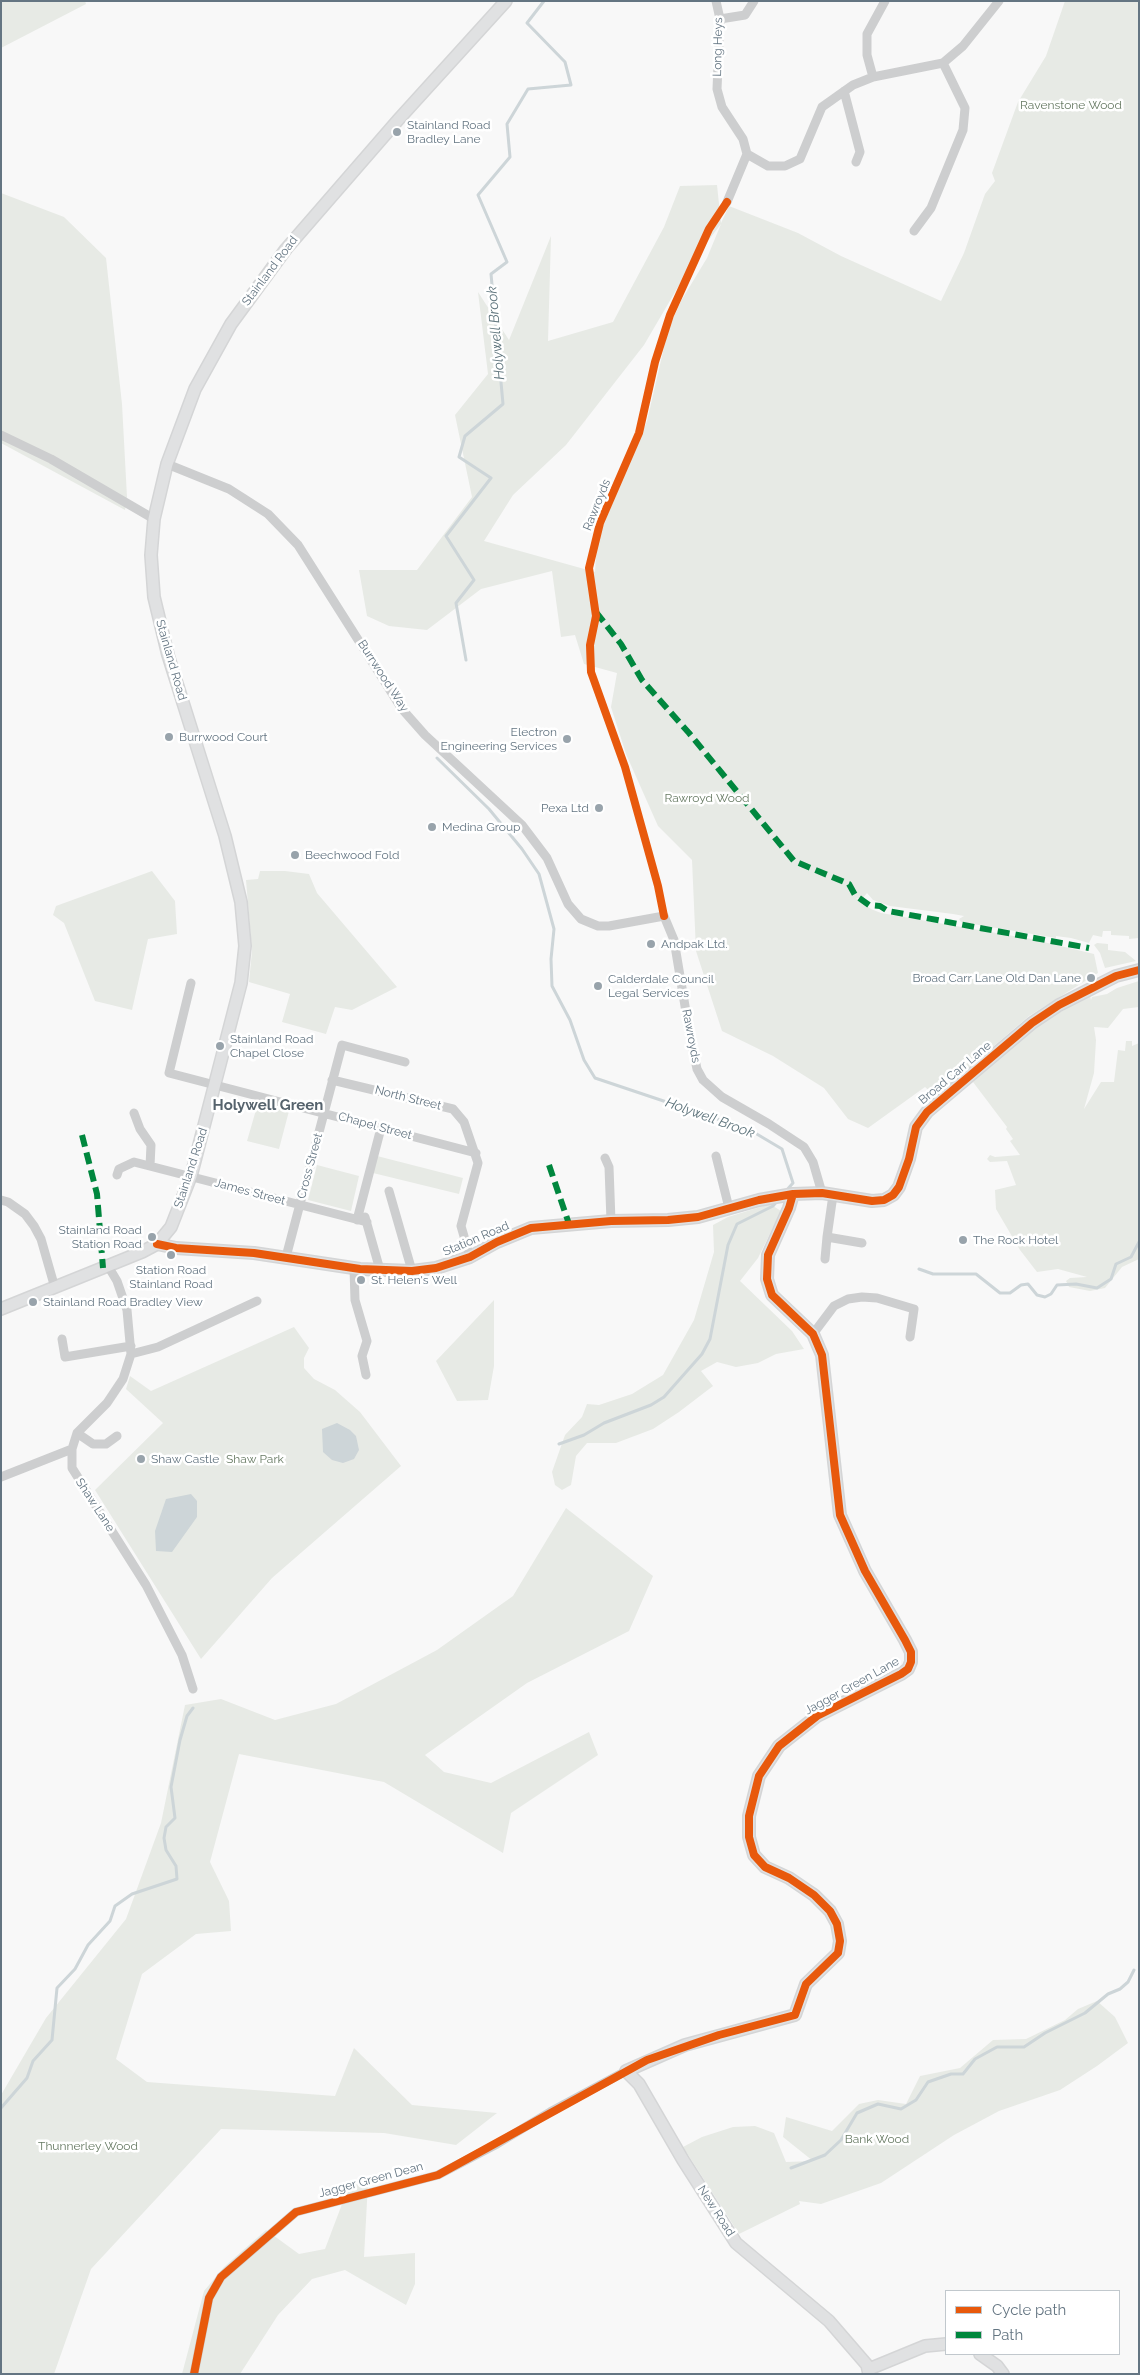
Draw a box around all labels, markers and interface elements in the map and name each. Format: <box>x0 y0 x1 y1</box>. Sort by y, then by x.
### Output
street label: Long Heys <box>710 17 726 77</box>
park label: Ravenstone Wood <box>1020 98 1122 112</box>
place label: Stainland Road Bradley Lane <box>407 118 490 146</box>
marker: Stainland Road Bradley Lane <box>391 126 403 138</box>
street label: Stainland Road <box>239 233 301 309</box>
water label: Holywell Brook <box>484 285 508 381</box>
street label: Rawroyds <box>580 477 614 533</box>
street label: Stainland Road <box>153 618 189 702</box>
street label: Burrwood Way <box>354 637 412 715</box>
place label: Electron Engineering Services <box>440 725 557 753</box>
place label: Burrwood Court <box>179 730 268 744</box>
marker: Burrwood Court <box>163 731 175 743</box>
marker: Electron Engineering Services <box>561 733 573 745</box>
park label: Rawroyd Wood <box>664 791 750 805</box>
place label: Pexa Ltd <box>541 801 589 815</box>
marker: Pexa Ltd <box>593 802 605 814</box>
place label: Medina Group <box>442 820 520 834</box>
marker: Medina Group <box>426 821 438 833</box>
place label: Beechwood Fold <box>305 848 399 862</box>
marker: Beechwood Fold <box>289 849 301 861</box>
place label: Andpak Ltd. <box>661 937 727 951</box>
marker: Andpak Ltd. <box>645 938 657 950</box>
place label: Broad Carr Lane Old Dan Lane <box>912 971 1081 985</box>
place label: Calderdale Council Legal Services <box>608 972 714 1000</box>
marker: Broad Carr Lane Old Dan Lane <box>1085 972 1097 984</box>
marker: Calderdale Council Legal Services <box>592 980 604 992</box>
street label: Rawroyds <box>679 1008 703 1064</box>
place label: Stainland Road Chapel Close <box>230 1032 313 1060</box>
street label: Broad Carr Lane <box>916 1039 994 1107</box>
marker: Stainland Road Chapel Close <box>214 1040 226 1052</box>
street label: North Street <box>373 1083 443 1113</box>
water label: Holywell Brook <box>663 1094 757 1142</box>
district label: Holywell Green <box>213 1096 323 1114</box>
street label: Chapel Street <box>337 1109 413 1143</box>
street label: Stainland Road <box>171 1126 211 1210</box>
street label: Cross Street <box>294 1132 326 1200</box>
street label: James Street <box>213 1176 287 1208</box>
street label: Station Road <box>441 1219 511 1259</box>
place label: Stainland Road Station Road <box>59 1223 142 1251</box>
marker: Stainland Road Station Road <box>146 1231 158 1243</box>
place label: The Rock Hotel <box>973 1233 1058 1247</box>
marker: The Rock Hotel <box>957 1234 969 1246</box>
marker: Station Road Stainland Road <box>165 1249 177 1261</box>
place label: Station Road Stainland Road <box>129 1263 213 1291</box>
place label: St. Helen's Well <box>371 1273 457 1287</box>
marker: St. Helen's Well <box>355 1274 367 1286</box>
place label: Stainland Road Bradley View <box>43 1295 203 1309</box>
marker: Stainland Road Bradley View <box>27 1296 39 1308</box>
place label: Shaw Castle <box>151 1452 219 1466</box>
park label: Shaw Park <box>226 1452 284 1466</box>
marker: Shaw Castle <box>135 1453 147 1465</box>
street label: Shaw Lane <box>72 1475 118 1535</box>
street label: Jagger Green Lane <box>802 1654 902 1718</box>
park label: Bank Wood <box>845 2132 909 2146</box>
park label: Thunnerley Wood <box>38 2139 138 2153</box>
street label: Jagger Green Dean <box>317 2159 425 2201</box>
street label: New Road <box>694 2183 738 2239</box>
legend <box>945 2290 1120 2355</box>
text: Cycle path <box>992 2301 1066 2319</box>
text: Path <box>992 2326 1023 2344</box>

